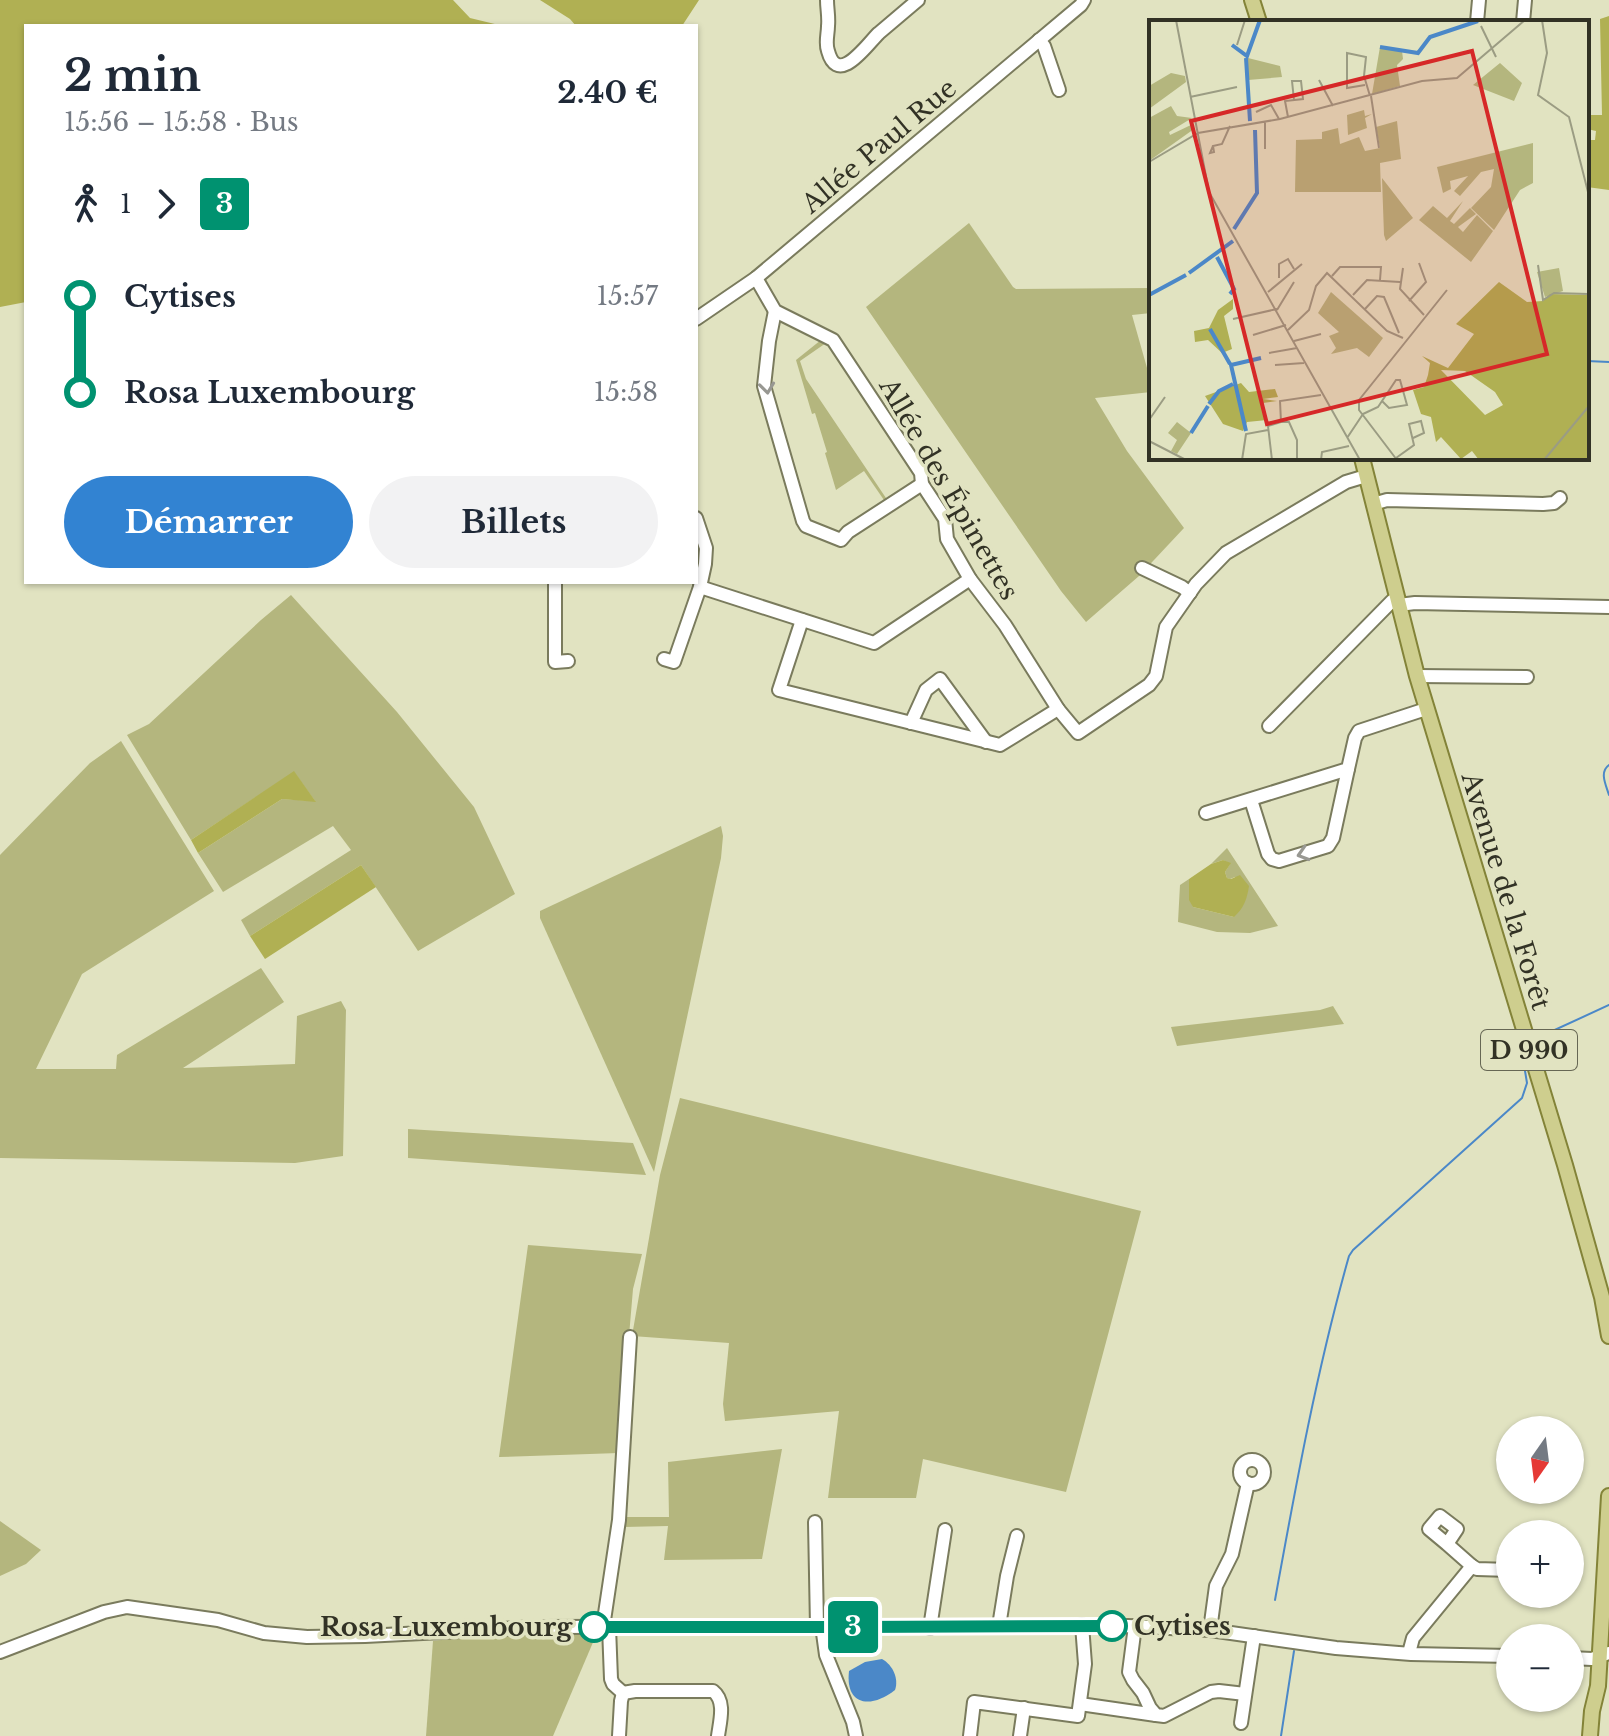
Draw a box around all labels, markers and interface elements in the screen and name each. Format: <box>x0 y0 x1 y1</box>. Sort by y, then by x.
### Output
inset map <box>1149 20 1589 460</box>
text: 2 min <box>64 48 201 103</box>
street label: Allée Paul Rue <box>794 72 963 221</box>
text: 2.40 € <box>557 74 658 111</box>
text: 15:56 – 15:58 · Bus <box>64 106 299 138</box>
icon: walk <box>64 182 108 226</box>
icon: forward <box>144 182 188 226</box>
text: 3 <box>216 186 233 221</box>
text: 1 <box>120 188 132 220</box>
text: Cytises <box>124 278 236 315</box>
text: 15:57 <box>596 280 658 312</box>
street label: Allée des Épinettes <box>872 372 1025 605</box>
text: Rosa Luxembourg <box>124 374 415 411</box>
text: 15:58 <box>594 376 658 408</box>
one-way arrow <box>758 382 775 395</box>
button: Démarrer <box>64 476 353 568</box>
button: Billets <box>369 476 658 568</box>
street label: Avenue de la Forêt <box>1454 767 1557 1014</box>
one-way arrow <box>1297 844 1311 860</box>
road number: D 990 <box>1481 1030 1577 1070</box>
north arrow <box>1496 1416 1584 1504</box>
map controls <box>1496 1416 1584 1712</box>
button: + <box>1496 1520 1584 1608</box>
line badge: 3 <box>827 1601 879 1653</box>
text: 3 <box>844 1609 862 1644</box>
place label: Cytises <box>1134 1610 1231 1642</box>
place label: Rosa Luxembourg <box>320 1611 573 1643</box>
marker: Cytises <box>1097 1611 1127 1641</box>
marker: Rosa Luxembourg <box>579 1612 609 1642</box>
button: − <box>1496 1624 1584 1712</box>

